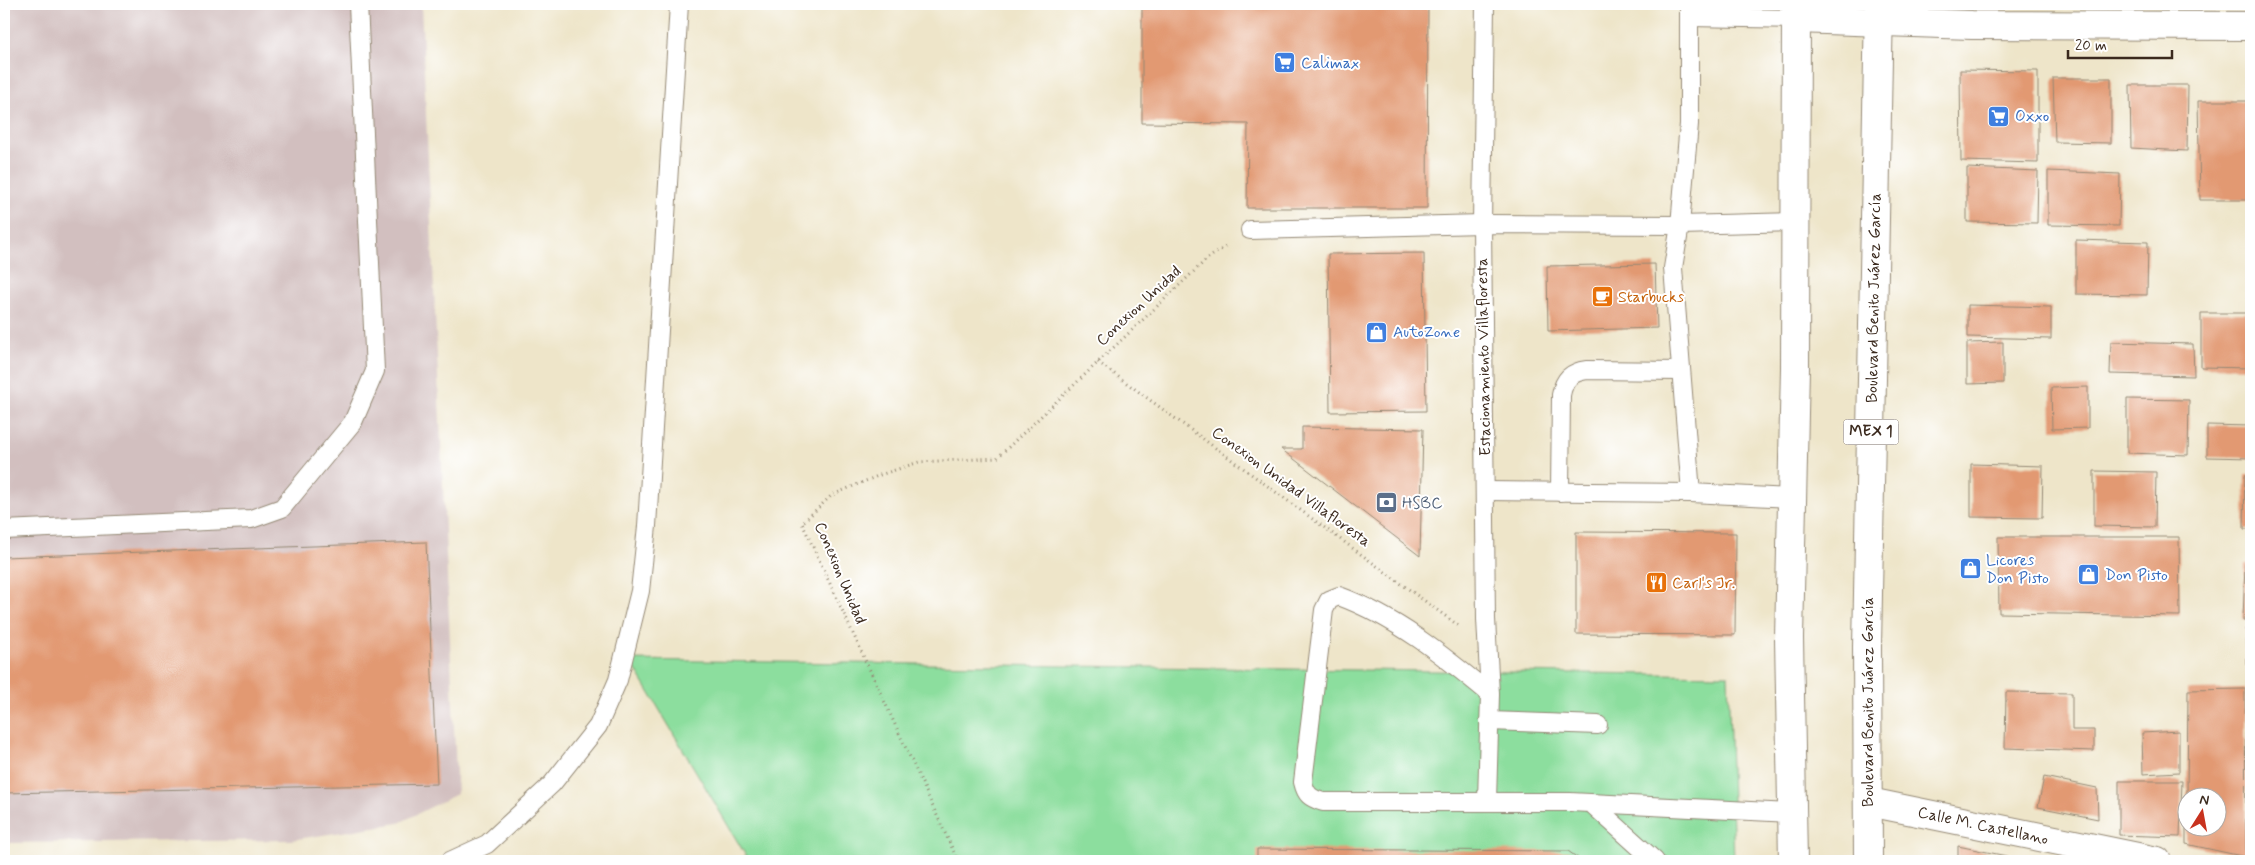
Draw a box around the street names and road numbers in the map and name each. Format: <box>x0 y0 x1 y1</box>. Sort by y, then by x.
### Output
street label: Boulevard Benito Juárez García <box>1862 193 1886 403</box>
street label: Estacionamiento Villafloresta <box>1472 258 1496 456</box>
street label: Conexion Unidad <box>1092 261 1186 351</box>
road number: MEX 1 <box>1844 420 1898 444</box>
street label: Conexion Unidad Villafloresta <box>1207 422 1375 552</box>
street label: Conexion Unidad <box>809 519 871 627</box>
street label: Boulevard Benito Juárez García <box>1858 597 1879 807</box>
street label: Calle M. Castellano <box>1916 802 2050 850</box>

